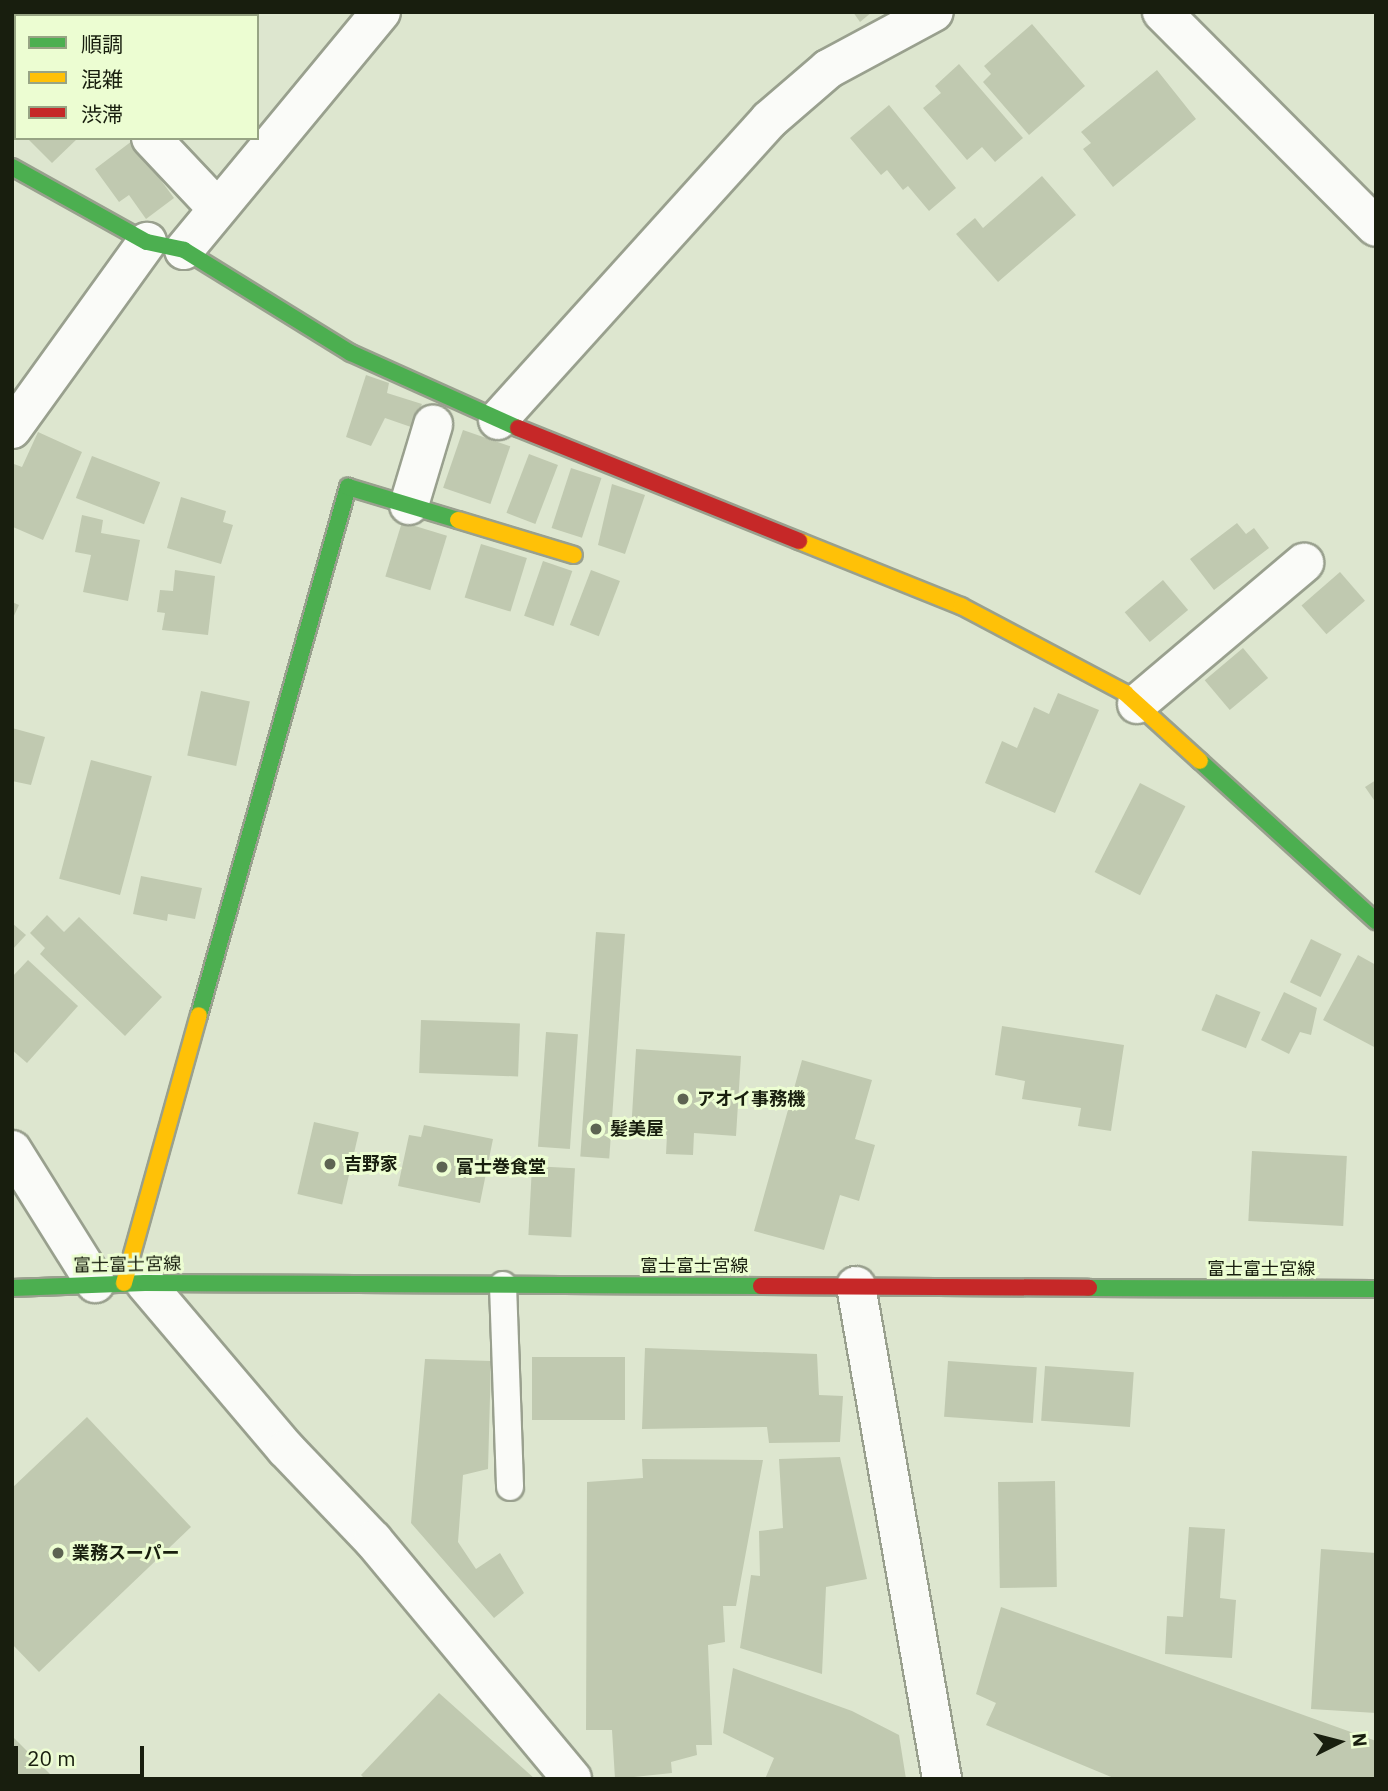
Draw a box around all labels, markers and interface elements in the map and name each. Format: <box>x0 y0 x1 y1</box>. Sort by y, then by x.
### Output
legend <box>14 14 259 140</box>
text: 順調 <box>81 30 123 58</box>
text: 混雑 <box>81 65 123 93</box>
text: 渋滞 <box>81 100 123 128</box>
place label: アオイ事務機 <box>697 1088 805 1110</box>
marker: アオイ事務機 <box>675 1091 691 1107</box>
place label: 髪美屋 <box>610 1118 664 1140</box>
marker: 髪美屋 <box>588 1121 604 1137</box>
place label: 吉野家 <box>344 1153 398 1175</box>
marker: 吉野家 <box>322 1156 338 1172</box>
place label: 富士巻食堂 <box>456 1156 546 1178</box>
marker: 富士巻食堂 <box>434 1159 450 1175</box>
street label: 富士富士宮線 <box>73 1253 181 1277</box>
street label: 富士富士宮線 <box>640 1255 748 1277</box>
street label: 富士富士宮線 <box>1207 1258 1315 1280</box>
place label: 業務スーパー <box>72 1542 180 1564</box>
marker: 業務スーパー <box>50 1545 66 1561</box>
north arrow <box>1304 1707 1374 1777</box>
scale bar <box>18 1732 147 1776</box>
text: N <box>1347 1732 1373 1748</box>
text: 20 m <box>27 1744 76 1772</box>

